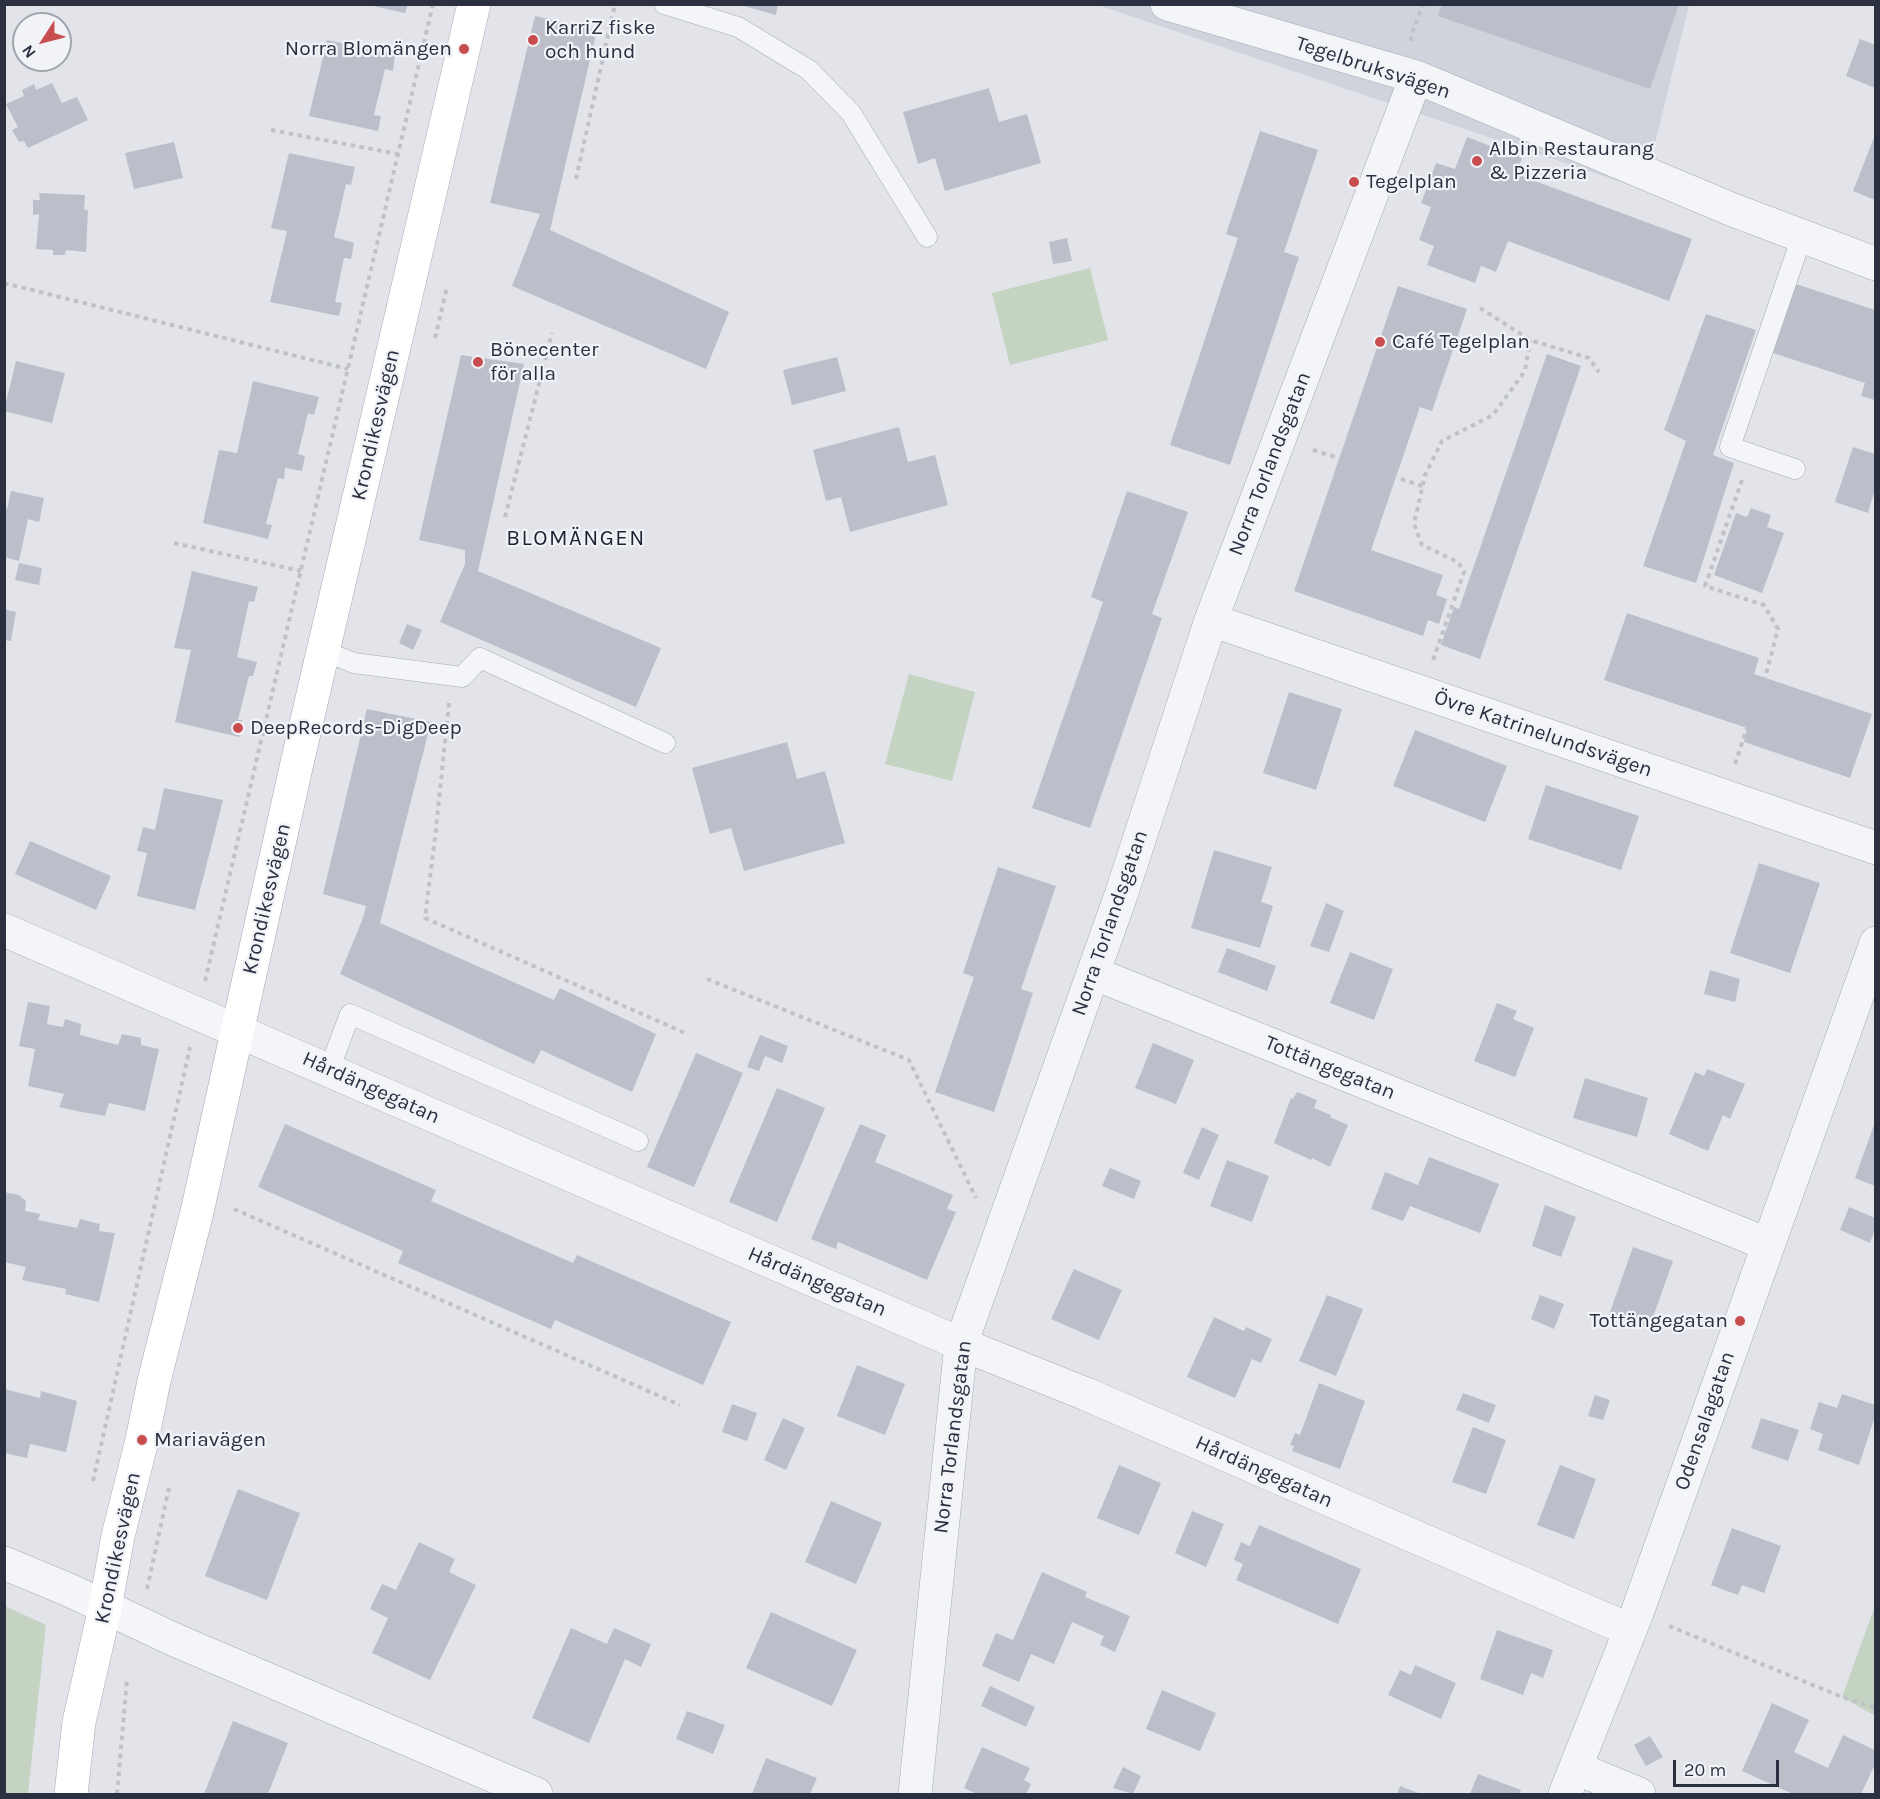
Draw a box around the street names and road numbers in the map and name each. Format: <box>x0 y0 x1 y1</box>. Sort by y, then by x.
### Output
street label: Tegelbruksvägen <box>1292 31 1454 105</box>
street label: Krondikesvägen <box>346 347 406 503</box>
street label: Norra Torlandsgatan <box>1223 369 1317 559</box>
street label: Övre Katrinelundsvägen <box>1431 685 1655 783</box>
street label: Krondikesvägen <box>237 821 297 977</box>
street label: Norra Torlandsgatan <box>1066 827 1154 1019</box>
street label: Tottängegatan <box>1261 1030 1399 1106</box>
street label: Hårdängegatan <box>298 1046 444 1130</box>
street label: Hårdängegatan <box>744 1241 890 1323</box>
street label: Norra Torlandsgatan <box>929 1339 977 1535</box>
street label: Odensalagatan <box>1669 1348 1741 1494</box>
street label: Hårdängegatan <box>1191 1430 1337 1514</box>
street label: Krondikesvägen <box>90 1470 146 1626</box>

